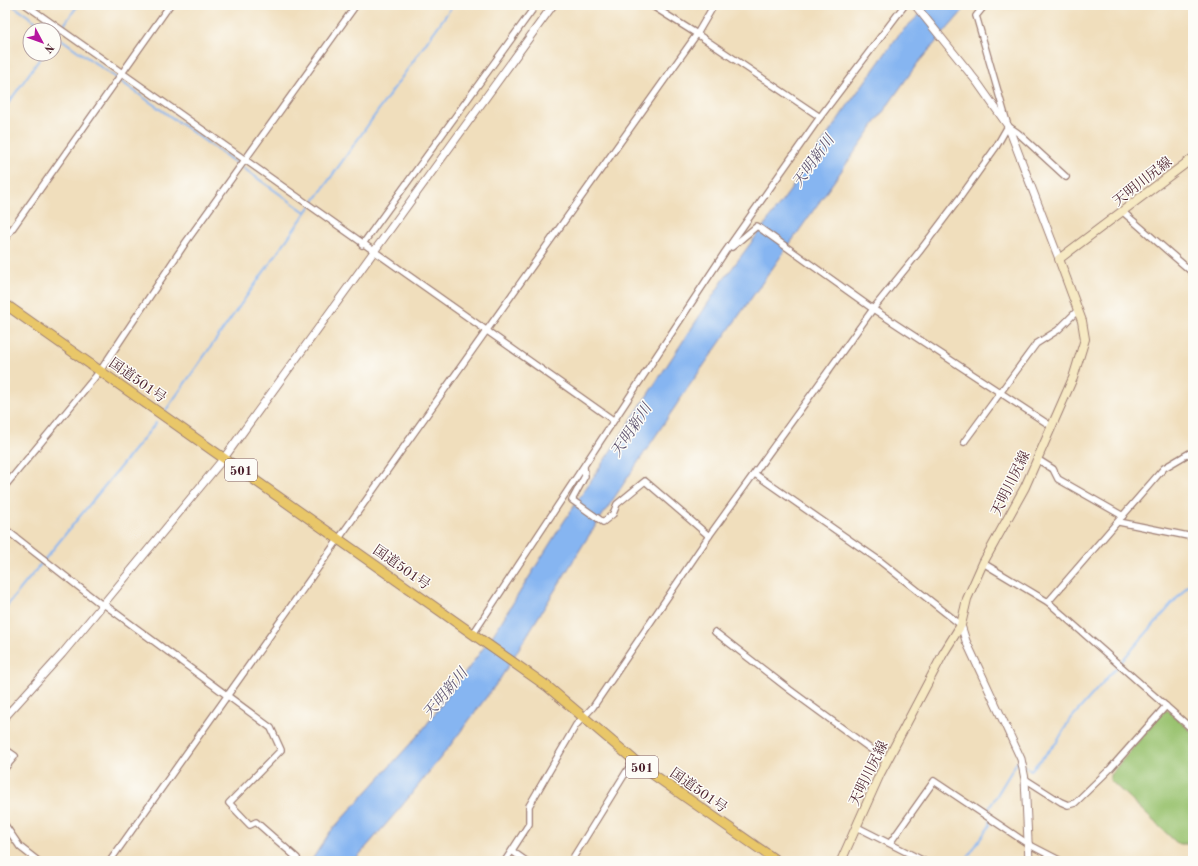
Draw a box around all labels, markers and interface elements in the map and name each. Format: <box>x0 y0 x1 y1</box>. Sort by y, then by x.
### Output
north arrow <box>22 22 62 62</box>
text: N <box>41 41 55 55</box>
water label: 天明新川 <box>789 130 839 191</box>
street label: 天明川尻線 <box>1110 154 1175 209</box>
street label: 国道501号 <box>106 355 169 406</box>
water label: 天明新川 <box>608 399 656 460</box>
street label: 天明川尻線 <box>988 448 1033 518</box>
road number: 501 <box>225 459 257 481</box>
street label: 国道501号 <box>370 542 433 593</box>
water label: 天明新川 <box>420 663 472 722</box>
street label: 天明川尻線 <box>846 738 891 808</box>
road number: 501 <box>626 756 658 778</box>
street label: 国道501号 <box>667 765 730 816</box>

